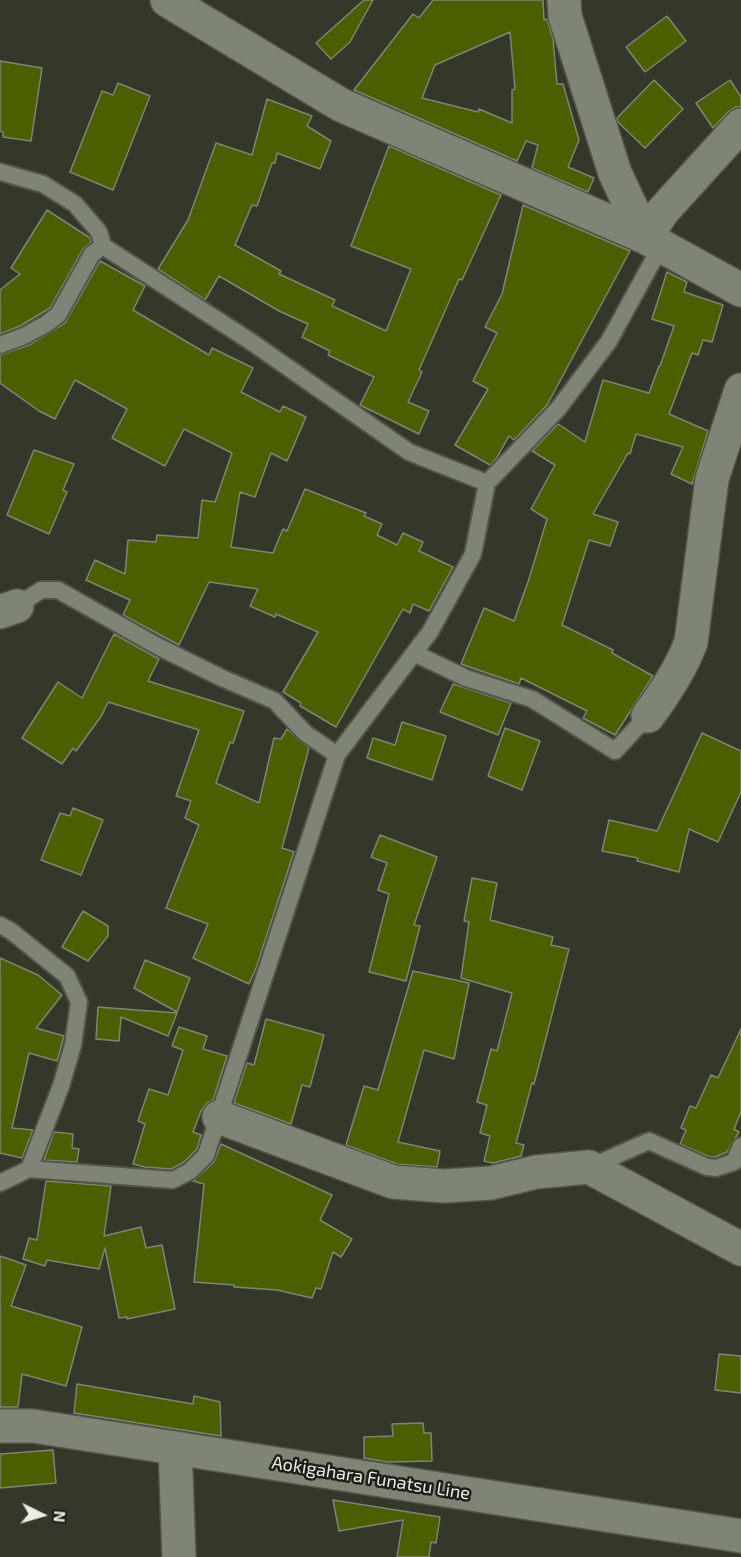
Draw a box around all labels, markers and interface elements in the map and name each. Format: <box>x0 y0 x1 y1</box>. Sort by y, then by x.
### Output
street label: Aokigahara Funatsu Line <box>270 1452 472 1504</box>
north arrow <box>12 1485 72 1545</box>
text: N <box>50 1510 70 1523</box>

